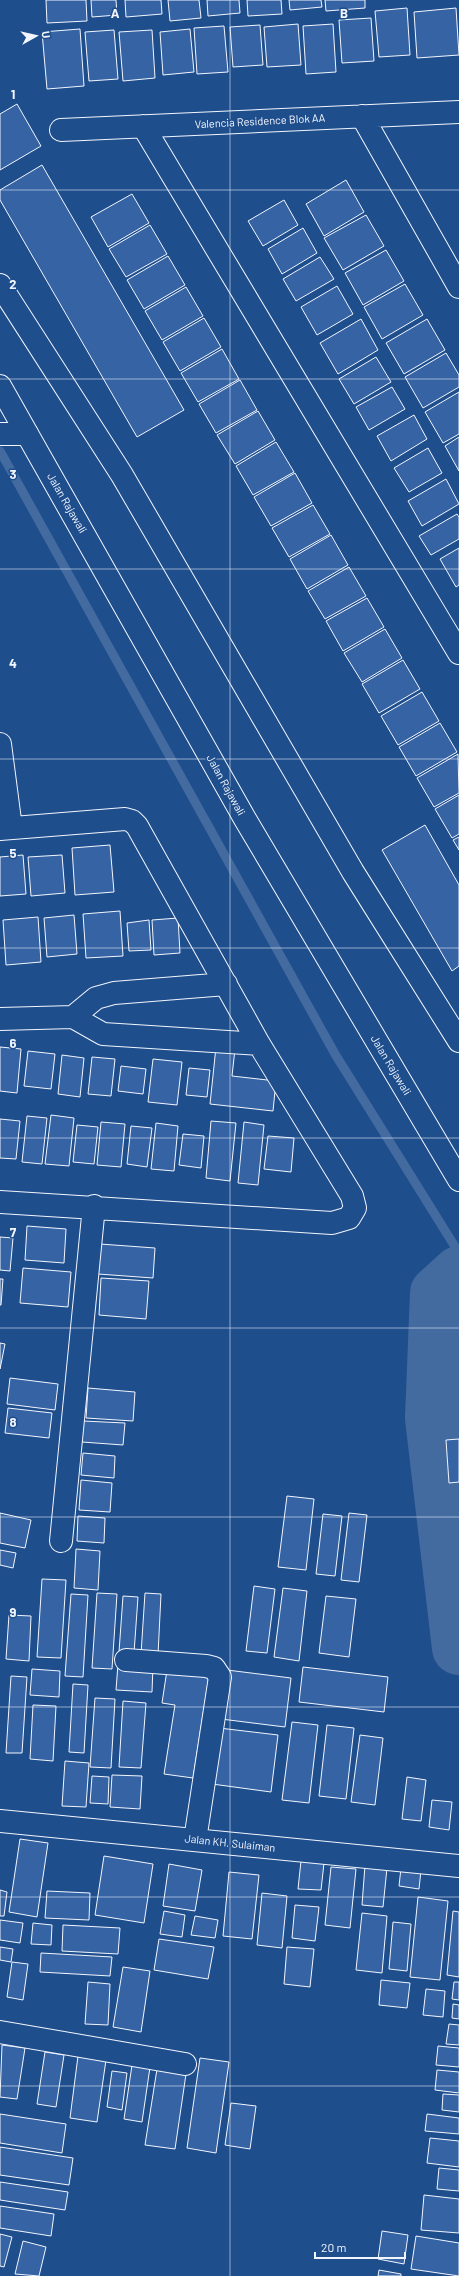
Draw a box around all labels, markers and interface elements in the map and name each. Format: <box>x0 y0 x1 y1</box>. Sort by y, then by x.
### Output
text: A <box>111 5 120 21</box>
text: B <box>340 5 348 21</box>
north arrow <box>16 16 56 56</box>
text: U <box>39 30 53 39</box>
text: 1 <box>11 86 15 102</box>
street label: Valencia Residence Blok AA <box>194 111 326 130</box>
text: 2 <box>9 276 17 292</box>
text: 3 <box>9 466 17 482</box>
street label: Jalan Rajawali <box>45 470 90 535</box>
text: 4 <box>9 655 17 671</box>
street label: Jalan Rajawali <box>204 752 249 818</box>
text: 5 <box>9 845 17 861</box>
street label: Jalan Rajawali <box>368 1032 415 1097</box>
text: 6 <box>10 1035 17 1051</box>
text: 7 <box>10 1224 17 1240</box>
text: 8 <box>9 1414 17 1430</box>
text: 9 <box>10 1604 17 1620</box>
street label: Jalan KH. Sulaiman <box>184 1831 276 1854</box>
scale bar <box>315 2234 405 2260</box>
text: 20 m <box>321 2240 347 2254</box>

